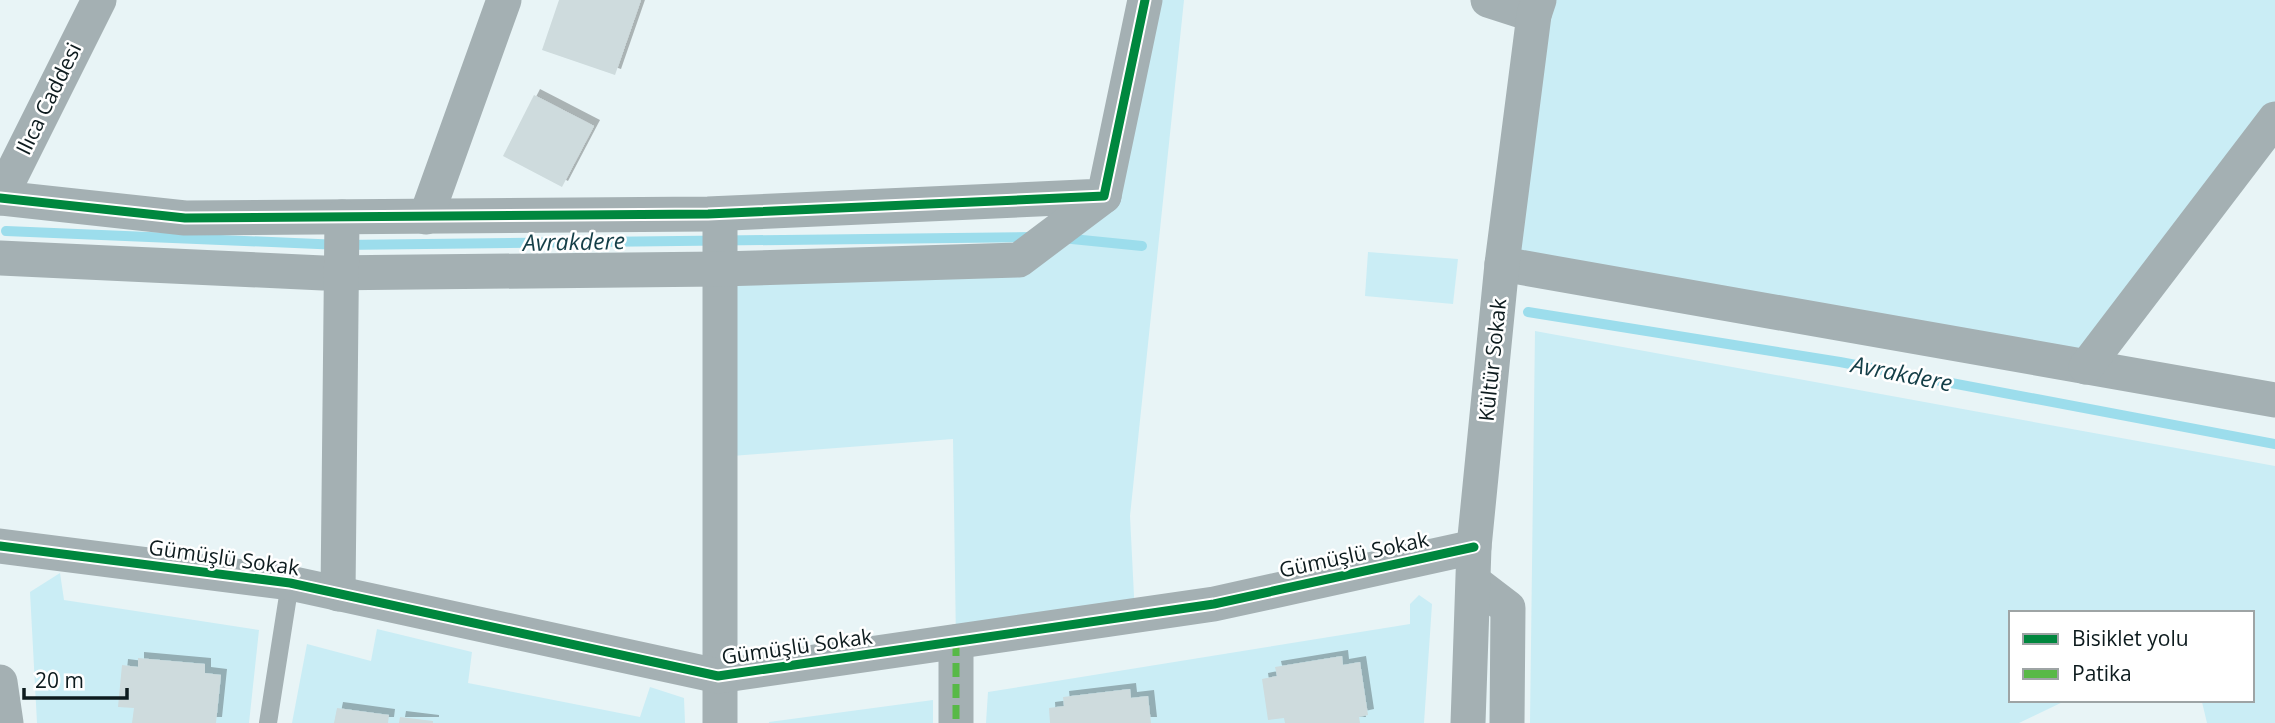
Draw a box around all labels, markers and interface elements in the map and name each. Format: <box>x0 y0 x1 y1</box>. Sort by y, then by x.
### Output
street label: Ilıca Caddesi <box>9 38 87 159</box>
water label: Avrakdere <box>521 224 625 258</box>
street label: Kültür Sokak <box>1472 297 1512 423</box>
water label: Avrakdere <box>1847 347 1955 398</box>
street label: Gümüşlü Sokak <box>1277 525 1431 584</box>
street label: Gümüşlü Sokak <box>147 533 301 581</box>
legend <box>2009 611 2254 702</box>
street label: Gümüşlü Sokak <box>720 622 874 670</box>
text: Bisiklet yolu <box>2072 624 2189 652</box>
scale bar <box>24 656 128 700</box>
text: Patika <box>2072 659 2132 687</box>
text: 20 m <box>35 666 84 694</box>

